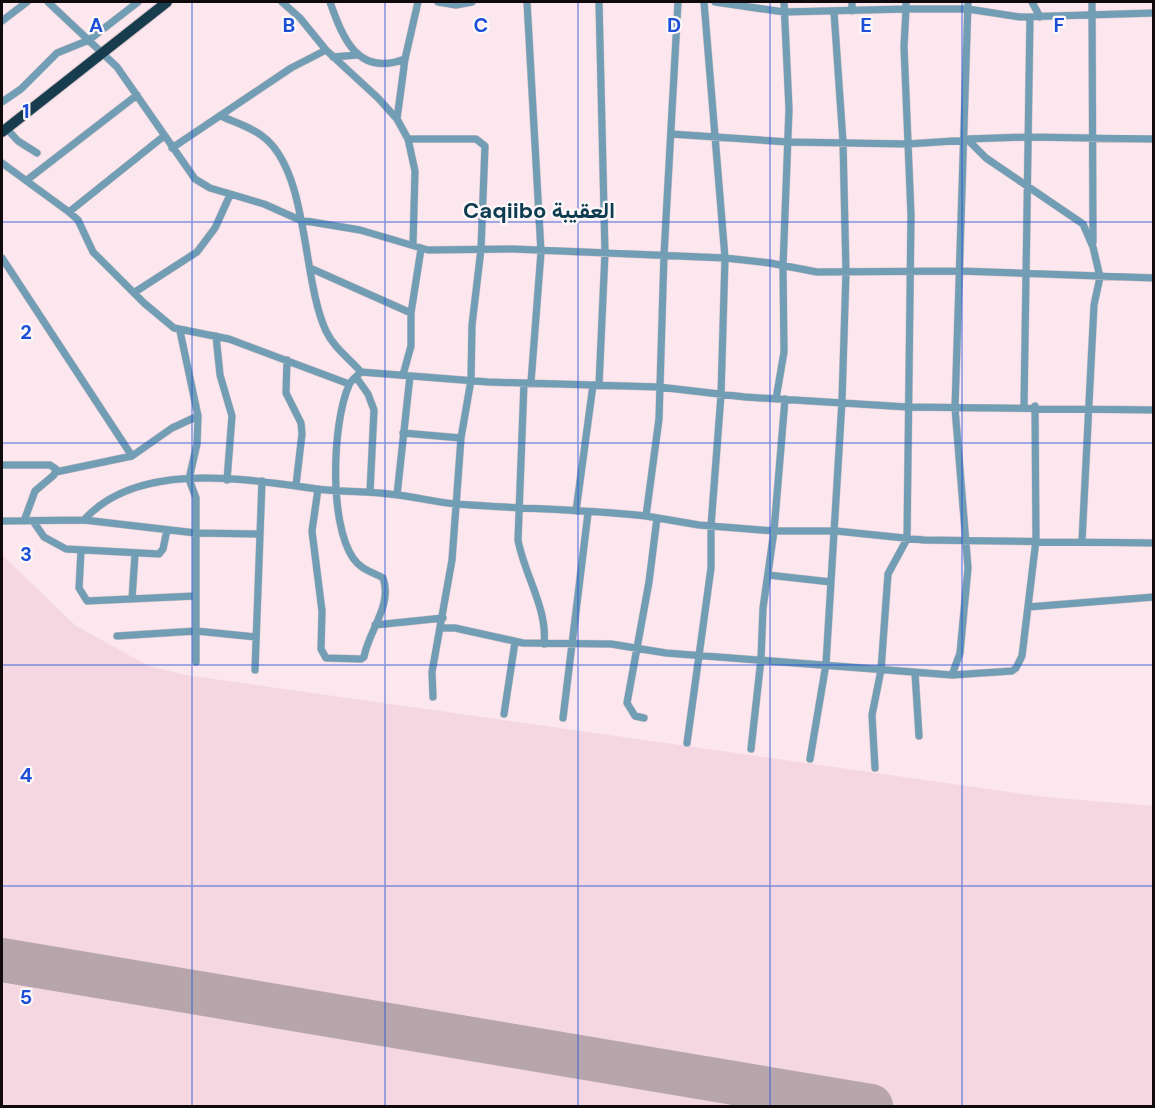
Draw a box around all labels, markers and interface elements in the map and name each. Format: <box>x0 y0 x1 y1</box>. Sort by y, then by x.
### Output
text: A <box>89 12 103 38</box>
text: B <box>283 12 295 38</box>
text: C <box>474 12 488 38</box>
text: D <box>667 12 681 38</box>
text: E <box>860 12 872 38</box>
text: F <box>1053 12 1065 38</box>
text: 1 <box>22 98 30 124</box>
district label: Caqiibo العقيبة <box>463 196 615 225</box>
text: 2 <box>20 319 32 345</box>
text: 3 <box>20 541 32 567</box>
text: 4 <box>20 762 33 788</box>
text: 5 <box>20 984 32 1010</box>

